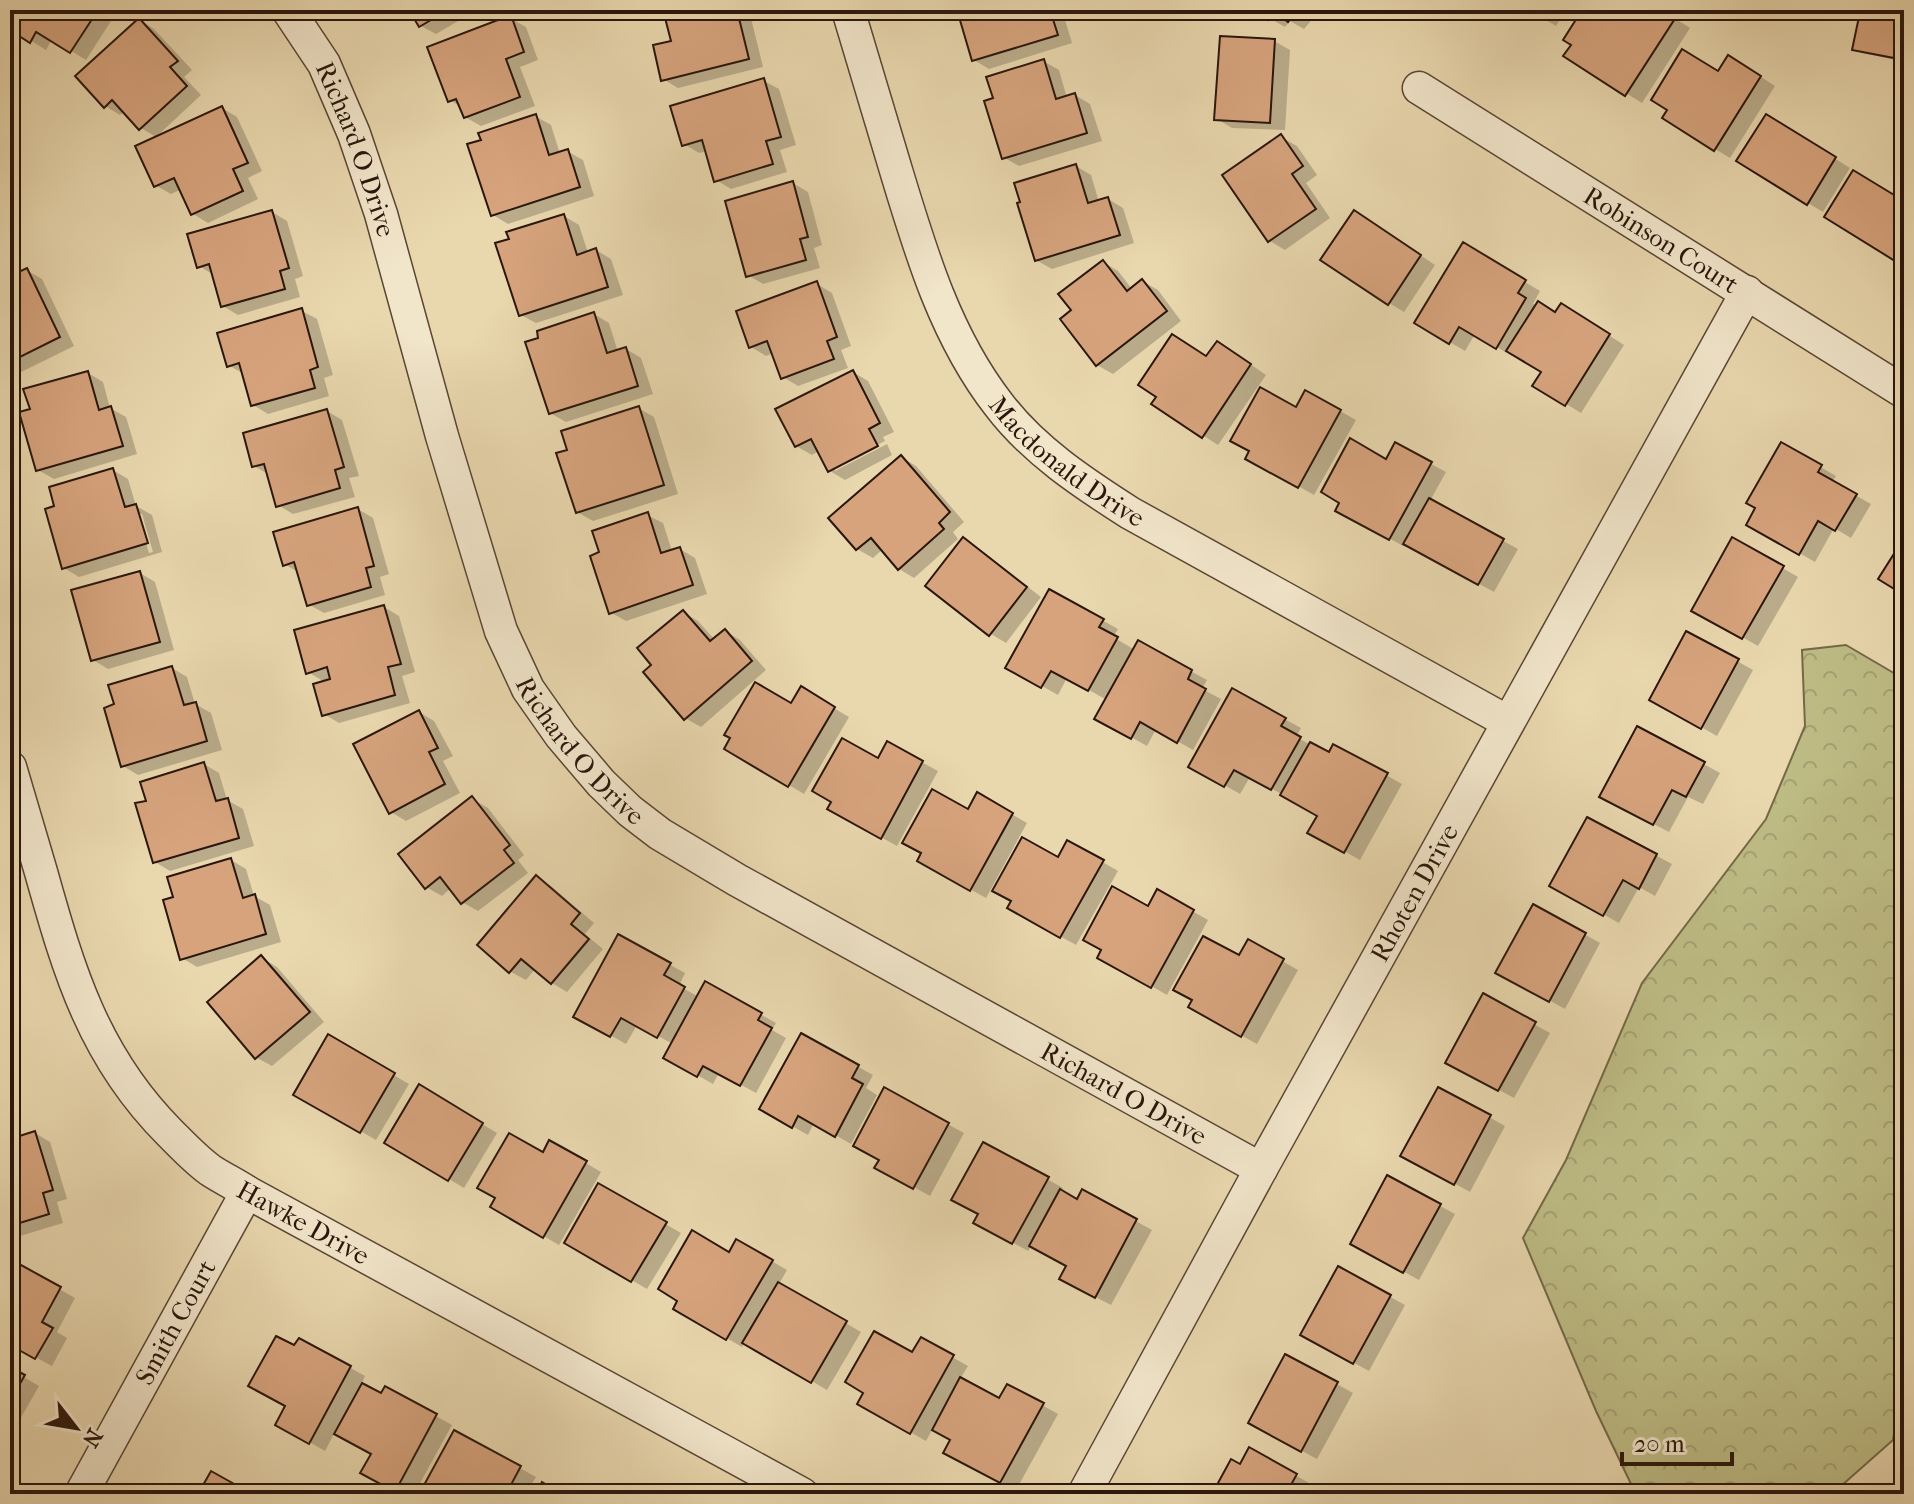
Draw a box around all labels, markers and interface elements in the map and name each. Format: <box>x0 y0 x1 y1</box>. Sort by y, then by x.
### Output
street label: Richard O Drive <box>309 57 402 240</box>
street label: Robinson Court <box>1578 180 1745 300</box>
street label: Macdonald Drive <box>982 390 1150 533</box>
street label: Richard O Drive <box>509 672 650 832</box>
street label: Rhoten Drive <box>1364 818 1465 967</box>
street label: Richard O Drive <box>1035 1035 1212 1151</box>
street label: Hawke Drive <box>232 1174 375 1271</box>
street label: Smith Court <box>129 1254 223 1390</box>
north arrow <box>36 1388 116 1468</box>
scale bar <box>1622 1416 1732 1466</box>
text: N <box>77 1424 108 1452</box>
text: 20 m <box>1634 1430 1685 1458</box>

